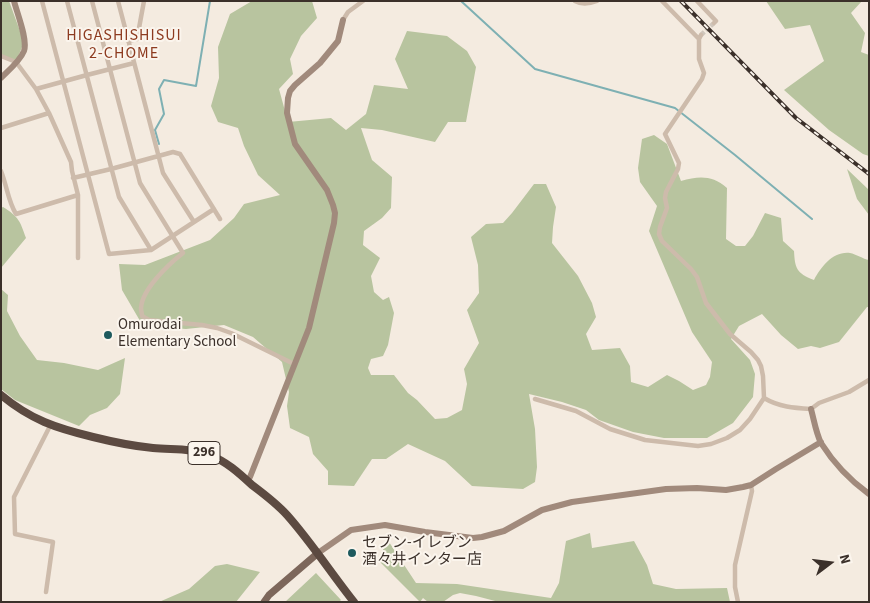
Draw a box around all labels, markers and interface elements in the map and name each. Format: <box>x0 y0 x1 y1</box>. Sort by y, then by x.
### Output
district label: HIGASHISHISUI 2-CHOME <box>65 26 183 64</box>
place label: Omurodai Elementary School <box>118 317 236 352</box>
marker: Omurodai Elementary School <box>102 329 114 341</box>
road number: 296 <box>188 442 220 464</box>
place label: セブン-イレブン 酒々井インター店 <box>362 535 482 570</box>
north arrow <box>805 538 855 588</box>
marker: セブン-イレブン 酒々井インター店 <box>346 547 358 559</box>
text: N <box>834 552 855 566</box>

